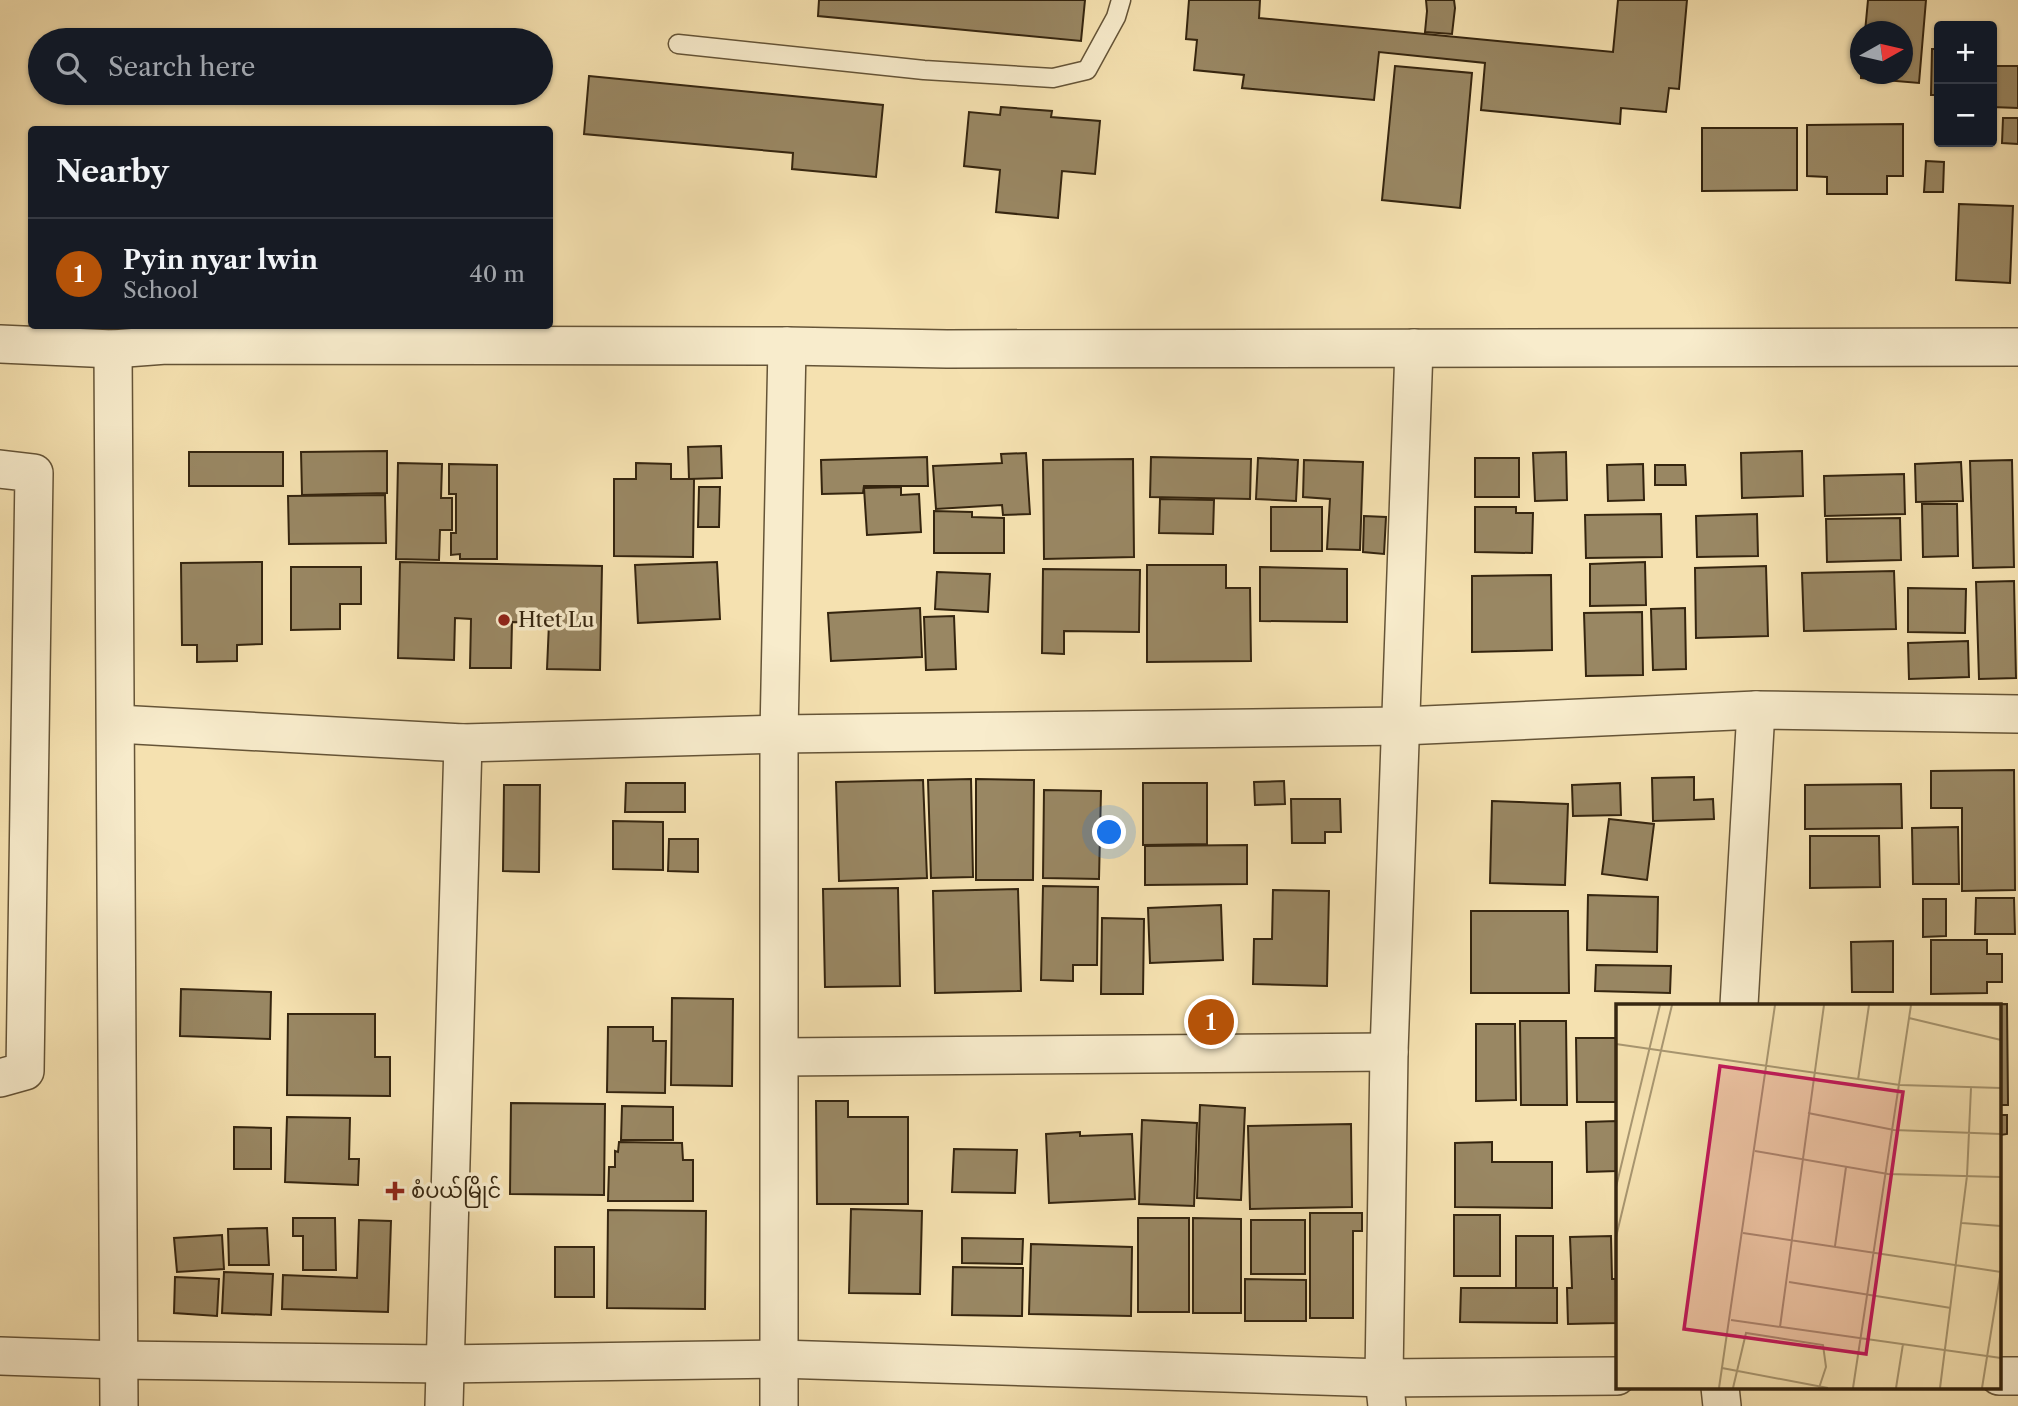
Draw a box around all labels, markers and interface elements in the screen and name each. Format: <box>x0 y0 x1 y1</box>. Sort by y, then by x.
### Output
north arrow <box>1850 21 1913 84</box>
map controls <box>1934 21 1997 147</box>
button: + <box>1934 21 1997 84</box>
search box <box>28 28 553 105</box>
icon: search <box>52 48 90 86</box>
text: Search here <box>108 51 255 83</box>
button: − <box>1934 84 1997 147</box>
text: Nearby <box>56 153 169 190</box>
text: Pyin nyar lwin <box>123 244 318 276</box>
text: 1 <box>74 260 84 288</box>
text: 40 m <box>470 260 525 288</box>
text: School <box>123 276 198 304</box>
place label: Htet Lu <box>518 607 595 632</box>
marker: Htet Lu <box>496 612 512 628</box>
your location <box>1092 815 1126 849</box>
pin: 1 <box>1188 996 1234 1048</box>
inset map <box>1616 1004 2000 1388</box>
place label: စံပယ်မြိုင် <box>411 1175 501 1208</box>
marker: စံပယ်မြိုင် <box>385 1181 405 1201</box>

